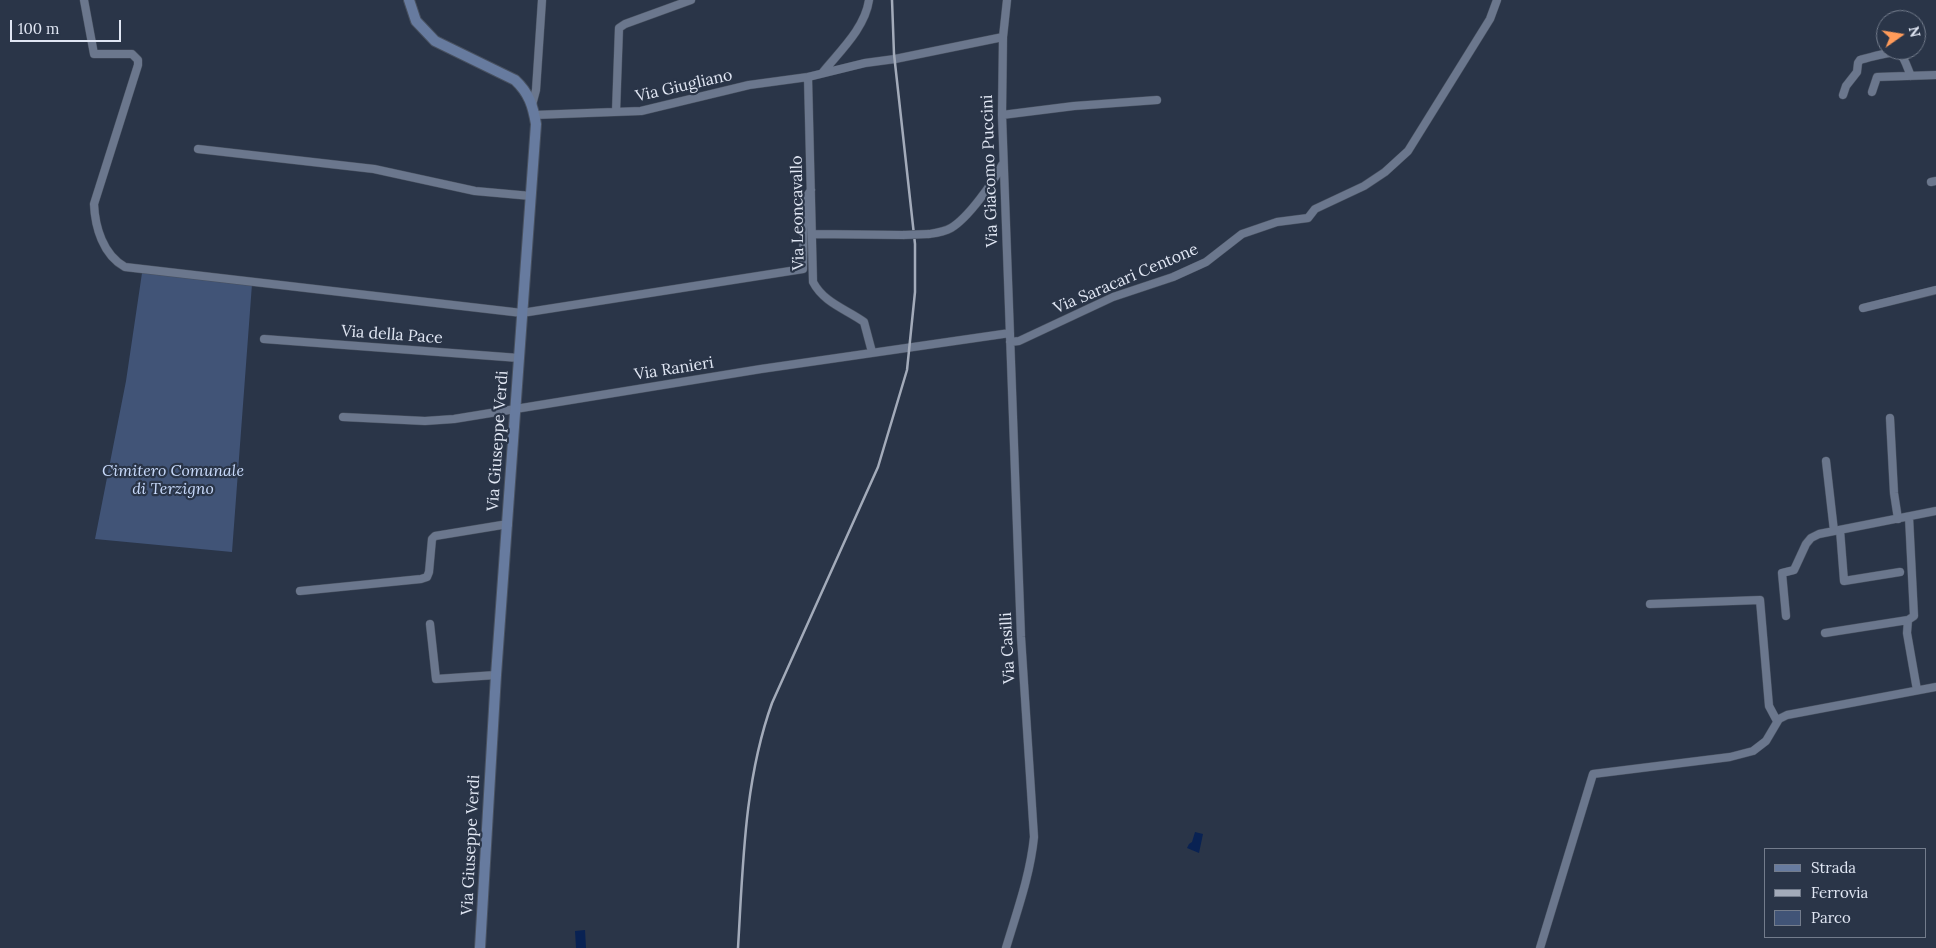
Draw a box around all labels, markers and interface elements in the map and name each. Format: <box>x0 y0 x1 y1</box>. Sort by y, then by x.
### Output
scale bar <box>12 10 124 42</box>
north arrow <box>1876 10 1926 60</box>
text: 100 m <box>18 19 59 38</box>
text: N <box>1905 25 1925 39</box>
street label: Via Giugliano <box>634 66 734 106</box>
street label: Via Giacomo Puccini <box>978 94 1002 248</box>
street label: Via Leoncavallo <box>787 155 809 271</box>
street label: Via Saracari Centone <box>1051 240 1201 318</box>
street label: Via della Pace <box>341 322 443 348</box>
street label: Via Ranieri <box>633 353 715 385</box>
street label: Via Giuseppe Verdi <box>484 370 512 512</box>
park label: Cimitero Comunale di Terzigno <box>102 461 244 499</box>
street label: Via Casilli <box>997 612 1019 684</box>
street label: Via Giuseppe Verdi <box>458 774 484 916</box>
legend <box>1764 848 1926 938</box>
text: Strada <box>1811 858 1856 877</box>
text: Ferrovia <box>1811 883 1868 902</box>
text: Parco <box>1811 908 1851 927</box>

